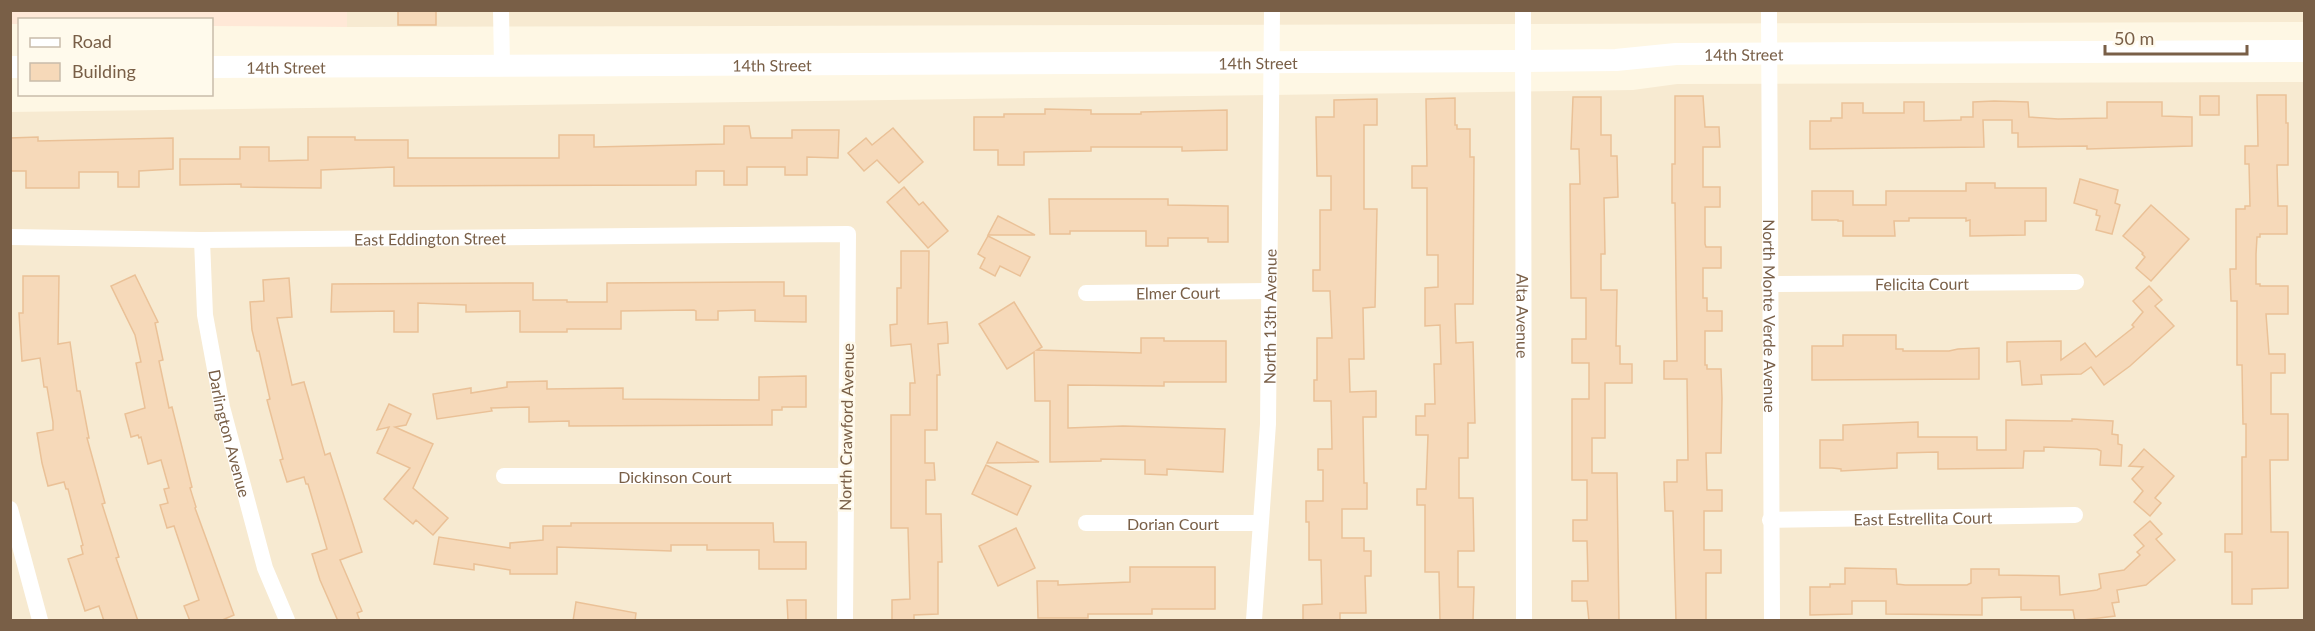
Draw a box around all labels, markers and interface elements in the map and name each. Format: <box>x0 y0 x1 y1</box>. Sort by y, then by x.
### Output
legend <box>18 18 213 96</box>
scale bar <box>2105 18 2248 56</box>
text: 50 m <box>2114 27 2154 49</box>
text: Road <box>72 30 112 52</box>
street label: 14th Street <box>1704 44 1784 63</box>
street label: 14th Street <box>1218 53 1298 72</box>
street label: 14th Street <box>732 55 812 74</box>
street label: 14th Street <box>246 57 326 76</box>
text: Building <box>72 60 136 82</box>
street label: North Monte Verde Avenue <box>1761 219 1780 413</box>
street label: East Eddington Street <box>354 228 506 248</box>
street label: North 13th Avenue <box>1259 249 1279 384</box>
street label: Felicita Court <box>1875 273 1969 293</box>
street label: Alta Avenue <box>1514 274 1533 358</box>
street label: Elmer Court <box>1136 282 1220 302</box>
street label: North Crawford Avenue <box>835 343 857 511</box>
street label: Darlington Avenue <box>206 368 255 499</box>
street label: Dickinson Court <box>618 467 732 486</box>
street label: East Estrellita Court <box>1853 507 1993 528</box>
street label: Dorian Court <box>1127 514 1219 533</box>

